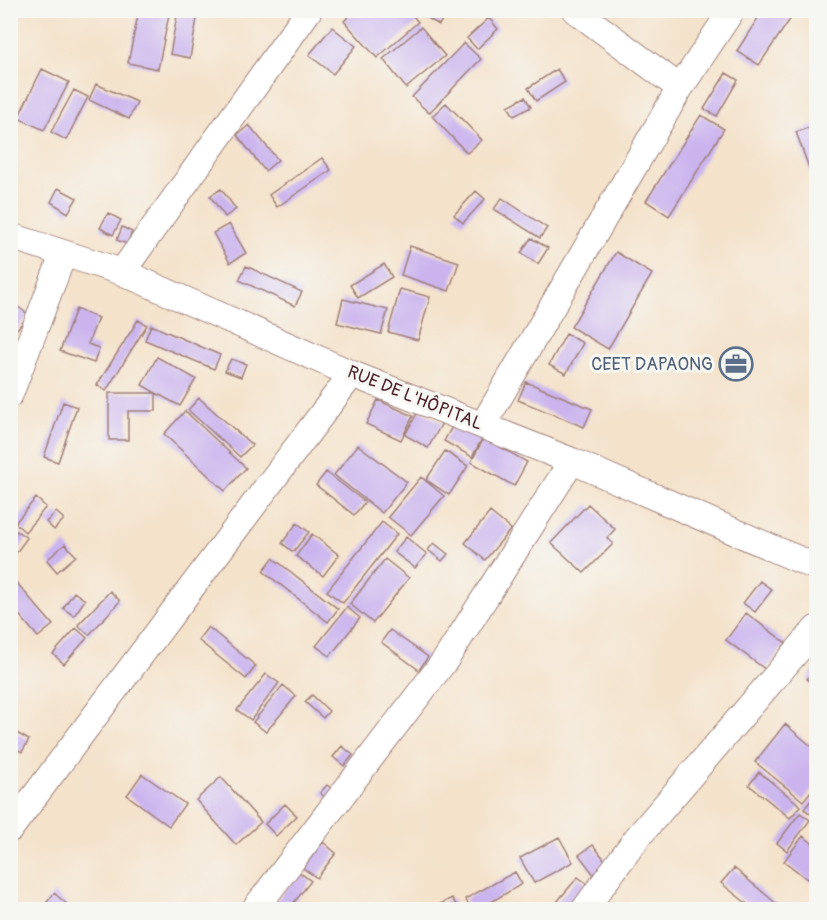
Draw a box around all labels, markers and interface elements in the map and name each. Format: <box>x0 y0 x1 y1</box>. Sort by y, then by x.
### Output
office icon: CEET DAPAONG <box>718 346 754 382</box>
place label: CEET DAPAONG <box>591 353 713 376</box>
street label: RUE DE L'HÔPITAL <box>344 360 486 436</box>

